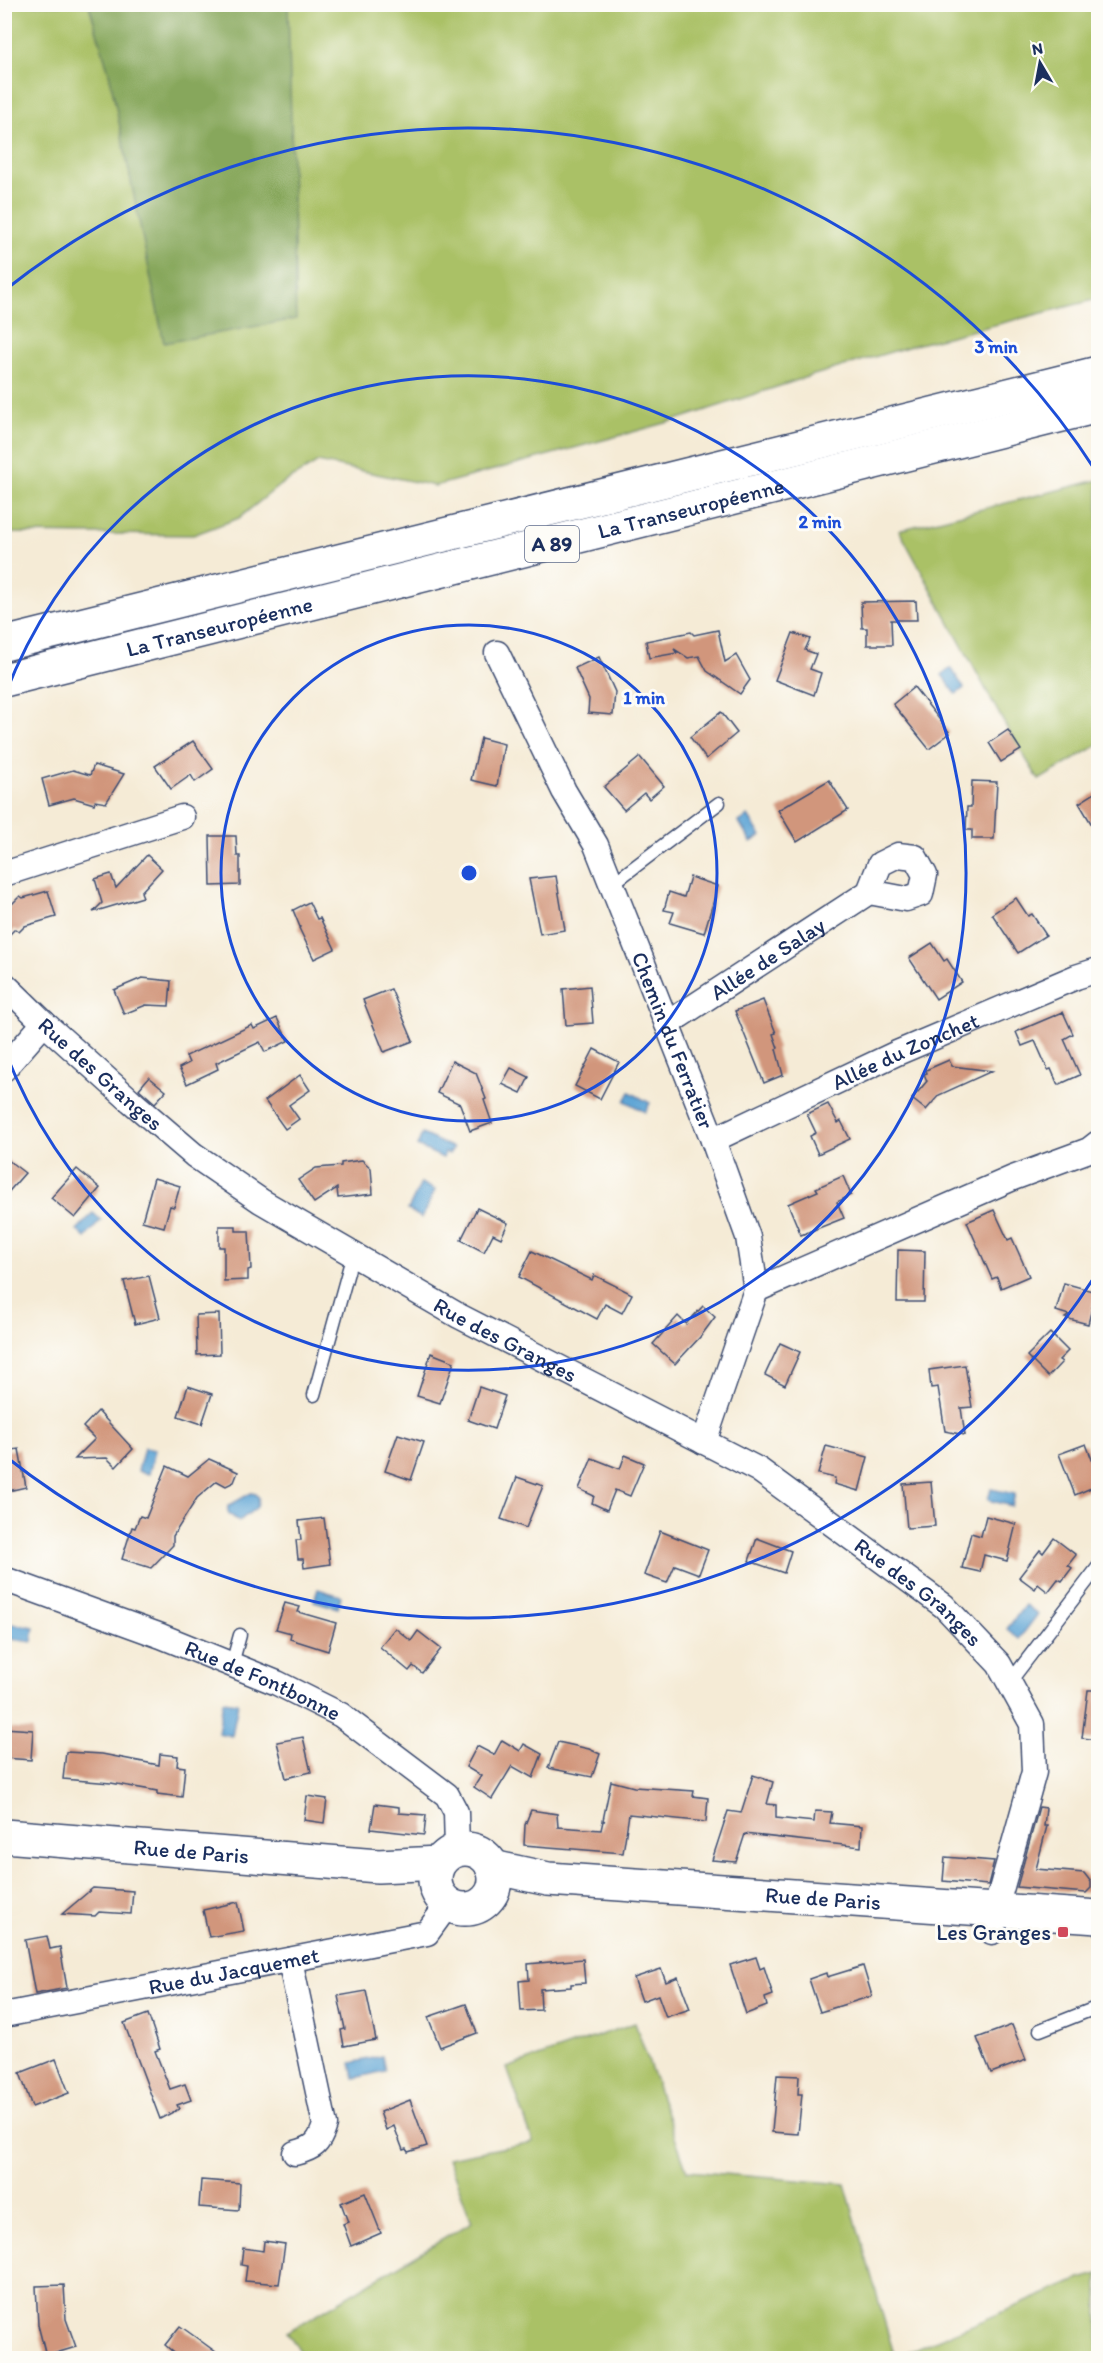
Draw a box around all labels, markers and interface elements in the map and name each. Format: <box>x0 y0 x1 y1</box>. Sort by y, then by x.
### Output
north arrow <box>1010 33 1070 93</box>
text: N <box>1031 38 1044 59</box>
text: 3 min <box>974 336 1018 358</box>
street label: La Transeuropéenne <box>595 472 787 545</box>
text: 2 min <box>799 511 842 533</box>
road number: A 89 <box>525 526 579 562</box>
street label: La Transeuropéenne <box>123 590 315 663</box>
text: 1 min <box>623 687 665 709</box>
centre of rings <box>459 863 479 883</box>
street label: Allée de Salay <box>705 911 831 1006</box>
street label: Chemin du Ferratier <box>626 948 720 1133</box>
street label: Allée du Zonchet <box>828 1007 983 1096</box>
street label: Rue des Granges <box>33 1011 168 1136</box>
street label: Rue des Granges <box>429 1291 581 1388</box>
street label: Rue des Granges <box>849 1532 988 1652</box>
street label: Rue de Fontbonne <box>181 1634 345 1727</box>
street label: Rue de Paris <box>133 1833 250 1870</box>
street label: Rue de Paris <box>764 1881 882 1916</box>
place label: Les Granges <box>936 1919 1051 1946</box>
marker: Les Granges <box>1056 1925 1070 1939</box>
street label: Rue du Jacquemet <box>146 1941 321 2001</box>

